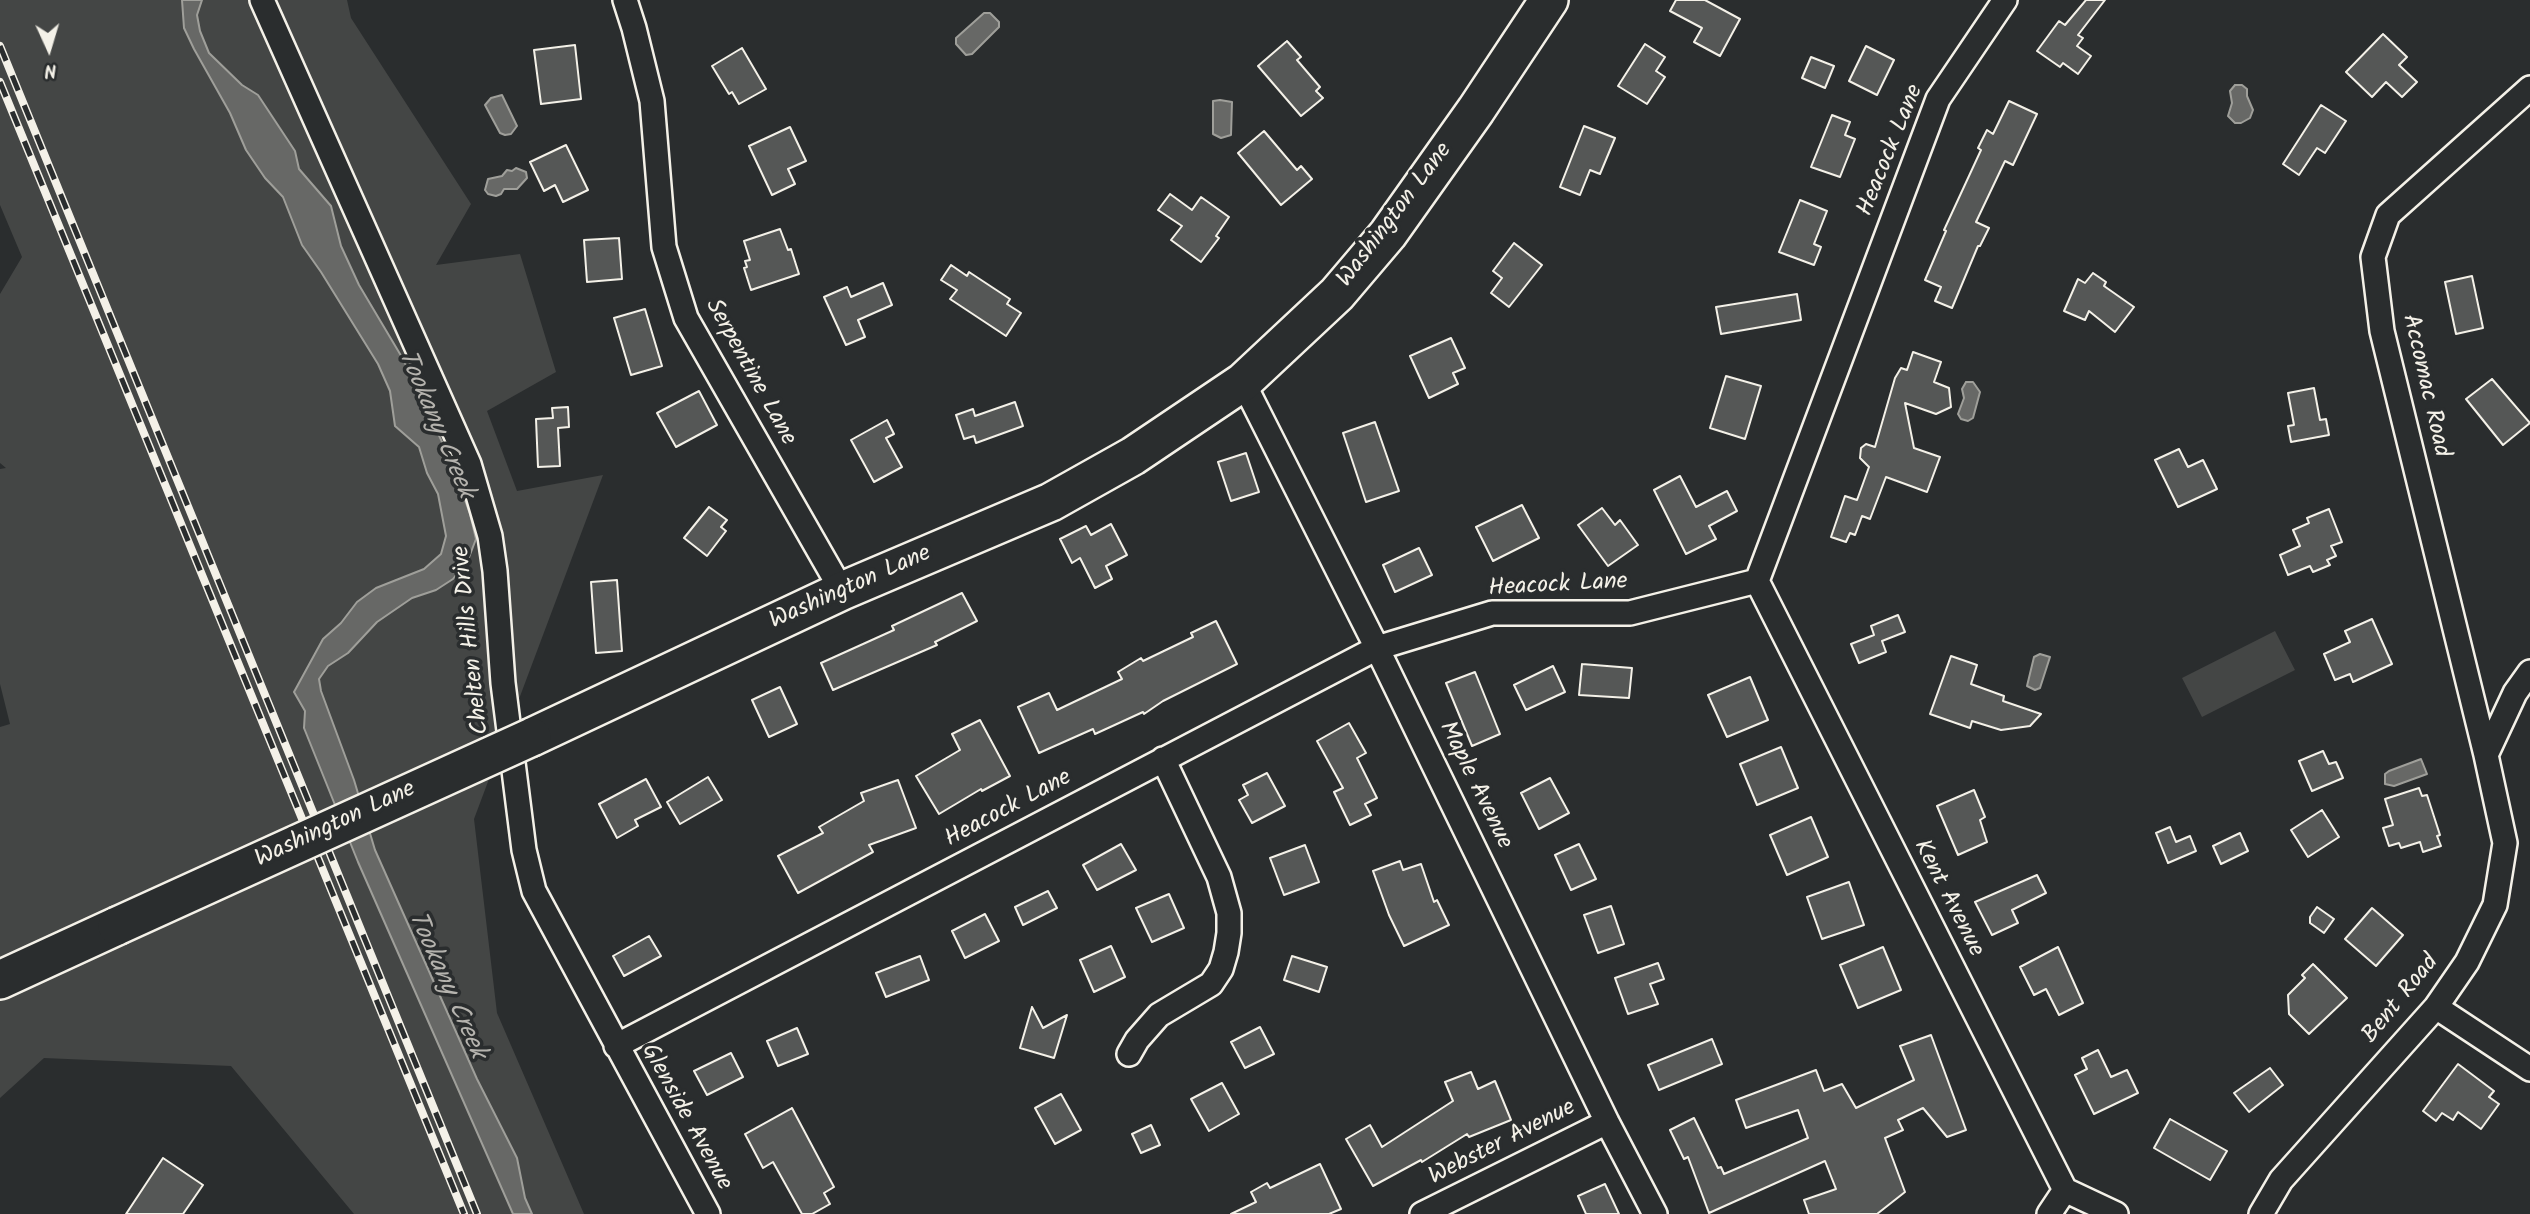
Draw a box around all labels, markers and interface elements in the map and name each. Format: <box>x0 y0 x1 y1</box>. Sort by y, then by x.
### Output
north arrow <box>14 14 84 84</box>
text: N <box>43 55 57 85</box>
street label: Heacock Lane <box>1853 81 1931 221</box>
street label: Washington Lane <box>1332 138 1460 294</box>
street label: Serpentine Lane <box>697 295 801 451</box>
street label: Accomac Road <box>2394 312 2454 460</box>
water label: Tookany Creek <box>389 346 479 504</box>
street label: Washington Lane <box>766 541 936 637</box>
street label: Chelten Hills Drive <box>449 544 497 736</box>
street label: Heacock Lane <box>1488 569 1628 605</box>
street label: Maple Avenue <box>1431 717 1517 855</box>
street label: Heacock Lane <box>941 765 1077 855</box>
street label: Washington Lane <box>251 776 421 876</box>
street label: Kent Avenue <box>1905 836 1989 962</box>
water label: Tookany Creek <box>399 907 491 1065</box>
street label: Bent Road <box>2357 950 2447 1050</box>
street label: Glenside Avenue <box>633 1040 737 1196</box>
street label: Webster Avenue <box>1425 1095 1581 1193</box>

